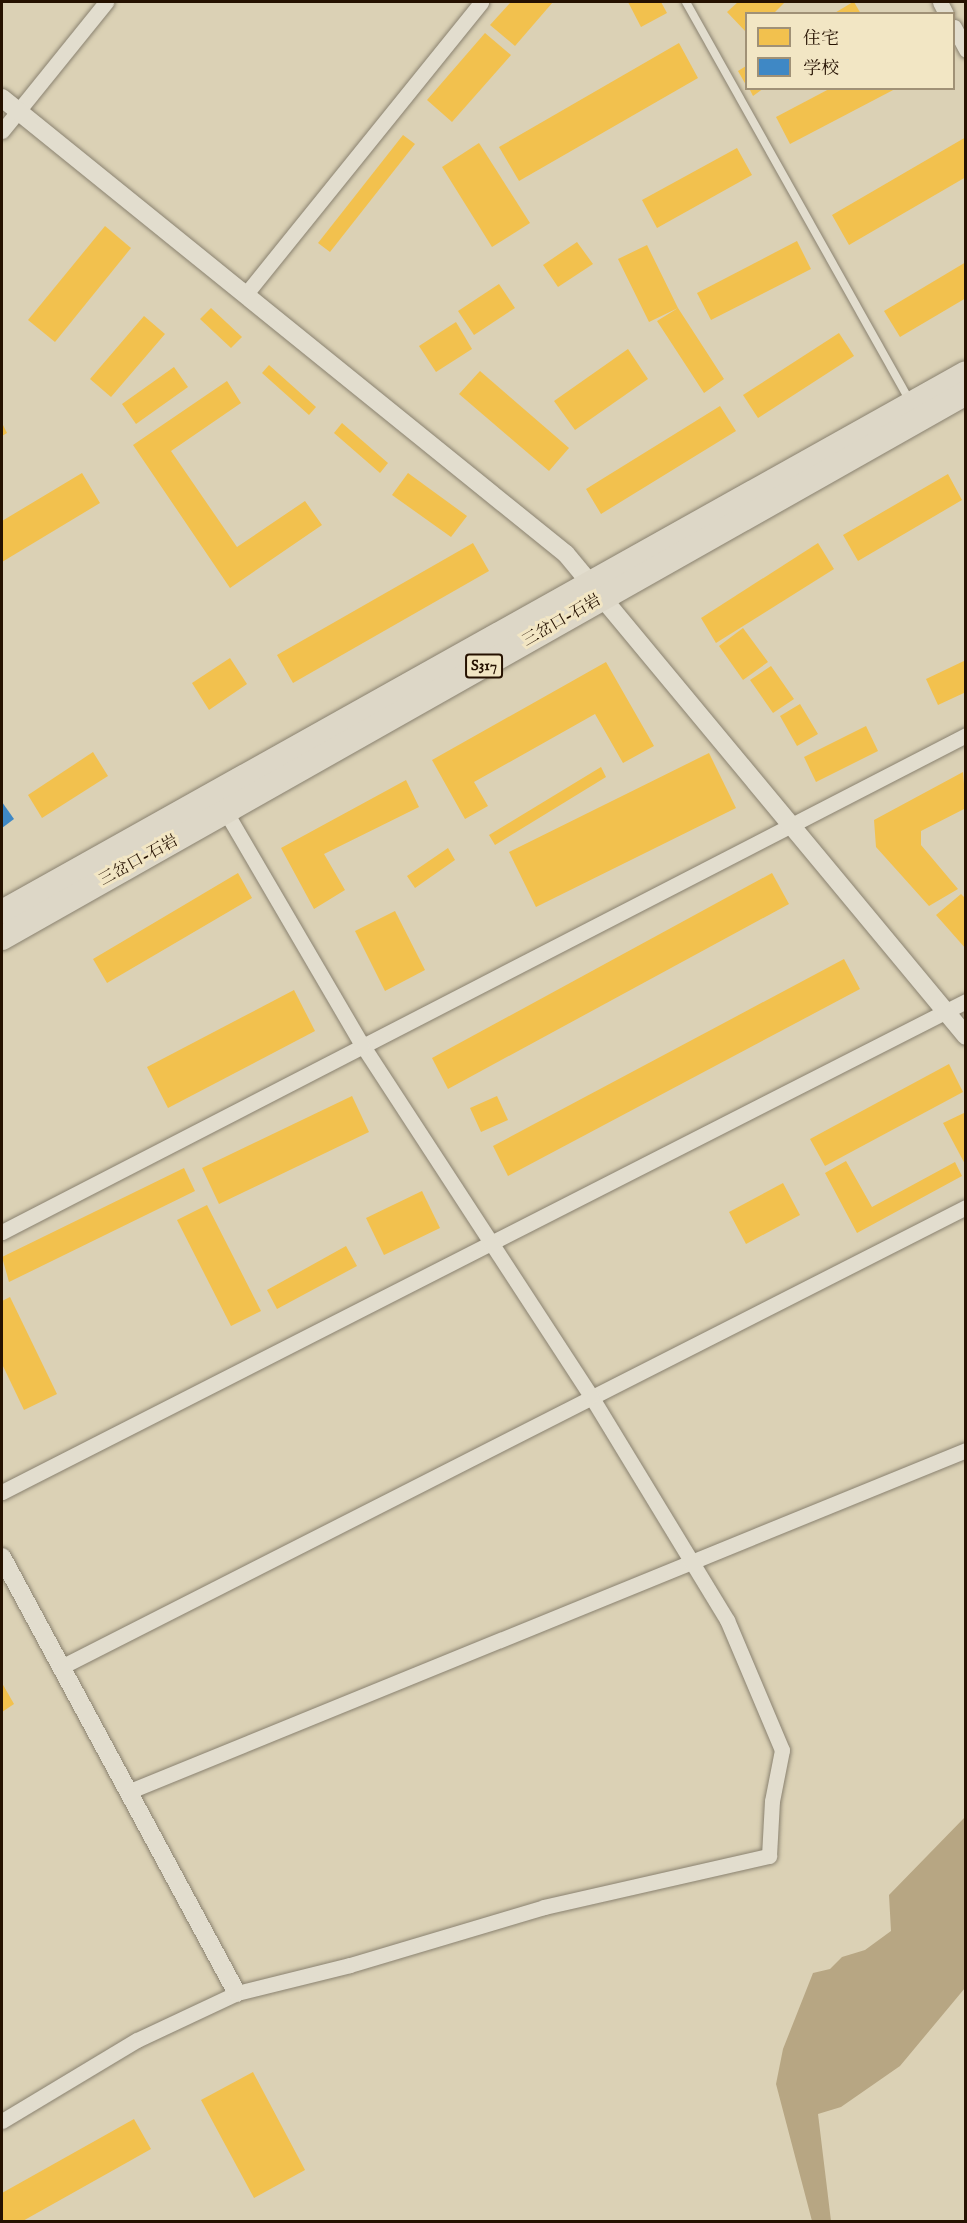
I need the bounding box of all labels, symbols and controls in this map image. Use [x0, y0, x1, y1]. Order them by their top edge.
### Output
legend [745, 12, 955, 90]
text: 住宅 [803, 28, 839, 51]
text: 学校 [803, 58, 839, 81]
street label: 三岔口-石岩 [519, 591, 605, 651]
road number: S317 [464, 654, 504, 678]
street label: 三岔口-石岩 [96, 831, 182, 891]

